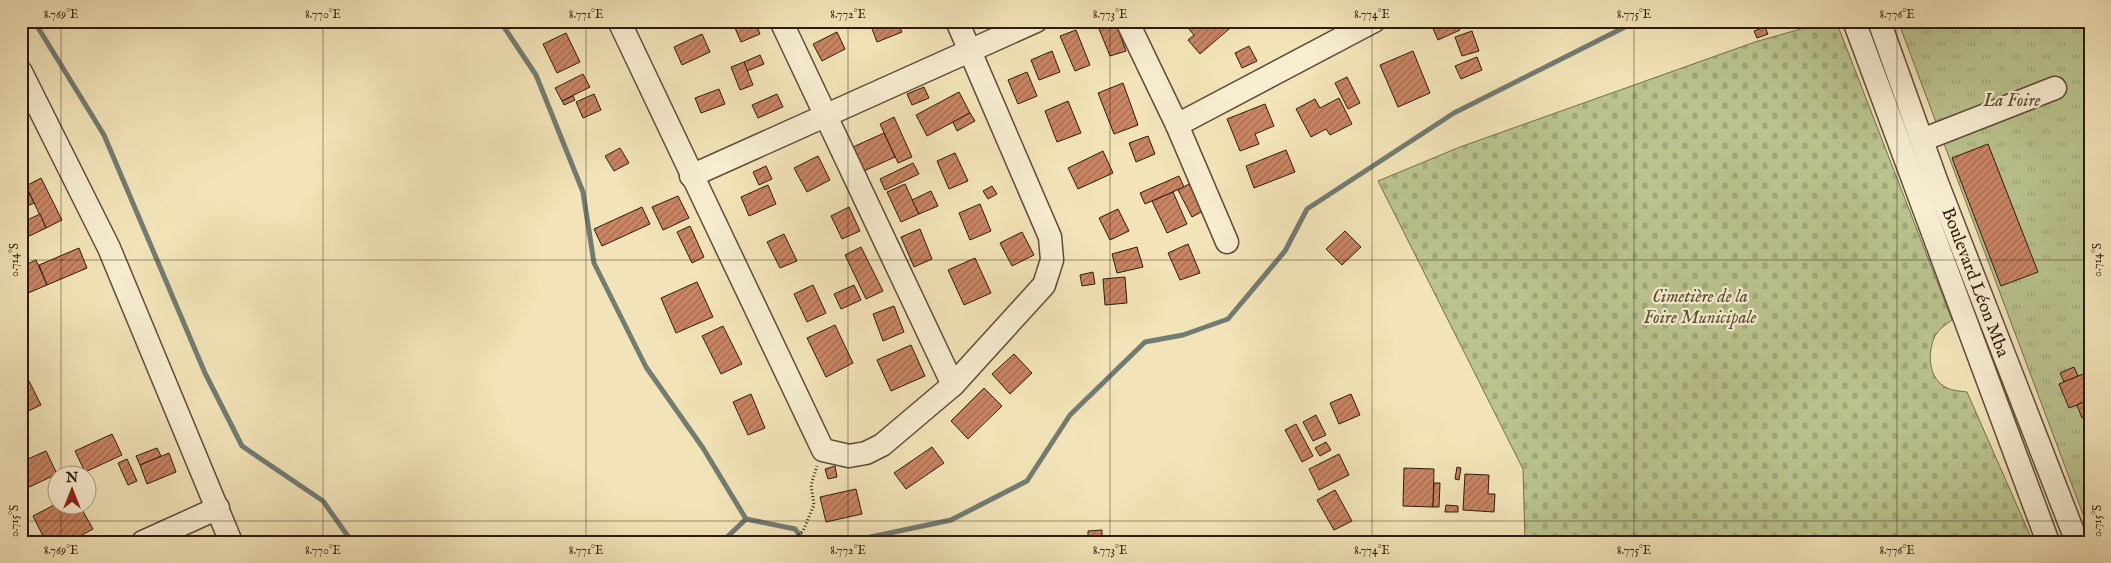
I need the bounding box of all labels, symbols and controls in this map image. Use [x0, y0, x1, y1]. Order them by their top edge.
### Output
text: 8.769°E [44, 7, 78, 22]
text: 8.770°E [305, 7, 341, 22]
text: 8.771°E [569, 7, 603, 22]
text: 8.772°E [830, 7, 866, 22]
text: 8.773°E [1093, 7, 1127, 22]
text: 8.774°E [1354, 7, 1390, 22]
text: 8.775°E [1617, 7, 1651, 22]
text: 8.776°E [1879, 7, 1915, 22]
park label: La Foire [1982, 90, 2041, 113]
street label: Boulevard Léon Mba [1935, 204, 2014, 361]
text: 0.714°S [7, 243, 22, 277]
text: 0.714°S [2090, 243, 2105, 277]
park label: Cimetière de la Foire Municipale [1643, 286, 1757, 330]
north arrow [48, 466, 98, 516]
text: N [65, 469, 78, 487]
text: 0.715°S [7, 505, 22, 537]
text: 0.715°S [2090, 505, 2105, 537]
text: 8.769°E [44, 543, 78, 558]
text: 8.770°E [305, 543, 341, 558]
text: 8.771°E [569, 543, 603, 558]
text: 8.772°E [830, 543, 866, 558]
text: 8.773°E [1093, 543, 1127, 558]
text: 8.774°E [1354, 543, 1390, 558]
text: 8.775°E [1617, 543, 1651, 558]
text: 8.776°E [1879, 543, 1915, 558]

